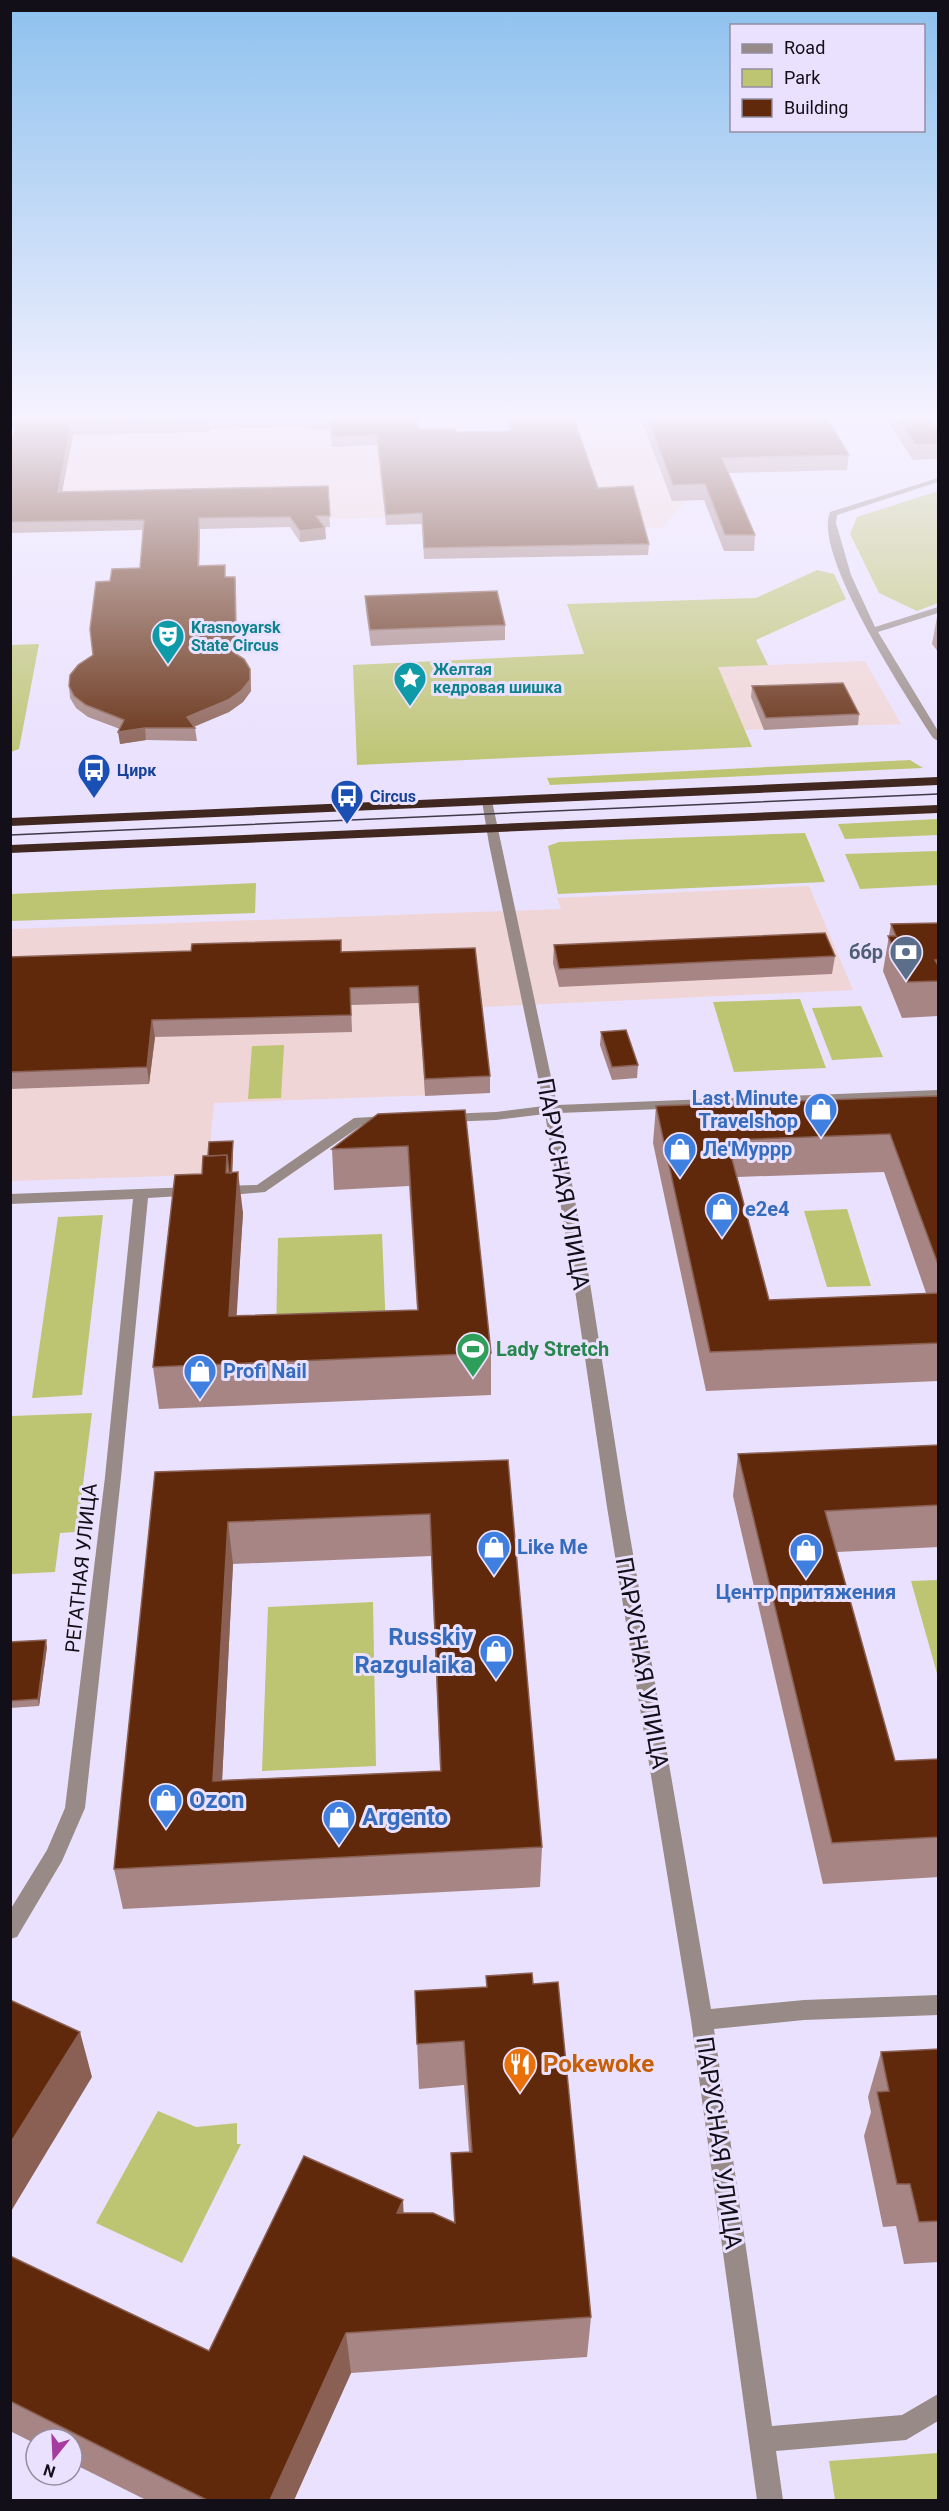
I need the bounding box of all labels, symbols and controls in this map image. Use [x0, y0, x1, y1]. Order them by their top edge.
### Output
legend [730, 24, 925, 132]
text: Road [784, 37, 825, 58]
text: Park [784, 67, 821, 88]
text: Building [784, 97, 848, 118]
theatre icon: Krasnoyarsk State Circus [150, 618, 186, 665]
place label: Krasnoyarsk State Circus [191, 618, 281, 655]
place icon: Желтая кедровая шишка [392, 660, 428, 707]
place label: Желтая кедровая шишка [433, 660, 563, 697]
bus stop icon: Цирк [76, 752, 112, 799]
place label: Цирк [117, 761, 157, 780]
bus stop icon: Circus [329, 778, 365, 825]
place label: Circus [370, 787, 416, 806]
bank icon: ббр [888, 934, 924, 981]
place label: ббр [849, 940, 883, 964]
street label: ПАРУСНАЯ УЛИЦА [531, 1076, 595, 1292]
place label: Last Minute Travelshop [692, 1086, 798, 1133]
shop icon: Last Minute Travelshop [803, 1091, 839, 1138]
shop icon: Ле'Муррр [662, 1131, 698, 1178]
place label: Ле'Муррр [703, 1137, 792, 1161]
shop icon: е2е4 [704, 1191, 740, 1238]
place label: е2е4 [745, 1197, 790, 1221]
sports icon: Lady Stretch [455, 1331, 491, 1378]
place label: Lady Stretch [496, 1337, 609, 1361]
shop icon: Profi Nail [182, 1353, 218, 1400]
place label: Profi Nail [223, 1359, 307, 1383]
street label: РЕГАТНАЯ УЛИЦА [60, 1482, 102, 1654]
shop icon: Like Me [476, 1529, 512, 1576]
shop icon: Центр притяжения [788, 1532, 824, 1579]
place label: Like Me [517, 1535, 588, 1559]
street label: ПАРУСНАЯ УЛИЦА [610, 1555, 674, 1771]
place label: Центр притяжения [716, 1580, 896, 1604]
place label: Russkiy Razgulaika [354, 1623, 474, 1679]
shop icon: Russkiy Razgulaika [478, 1633, 514, 1680]
shop icon: Ozon [148, 1782, 184, 1829]
place label: Ozon [189, 1786, 245, 1814]
shop icon: Argento [321, 1799, 357, 1846]
place label: Argento [362, 1803, 448, 1831]
street label: ПАРУСНАЯ УЛИЦА [690, 2035, 748, 2252]
restaurant icon: Pokewoke [502, 2046, 538, 2093]
place label: Pokewoke [543, 2050, 654, 2078]
north arrow [24, 2427, 84, 2487]
text: N [41, 2460, 58, 2482]

